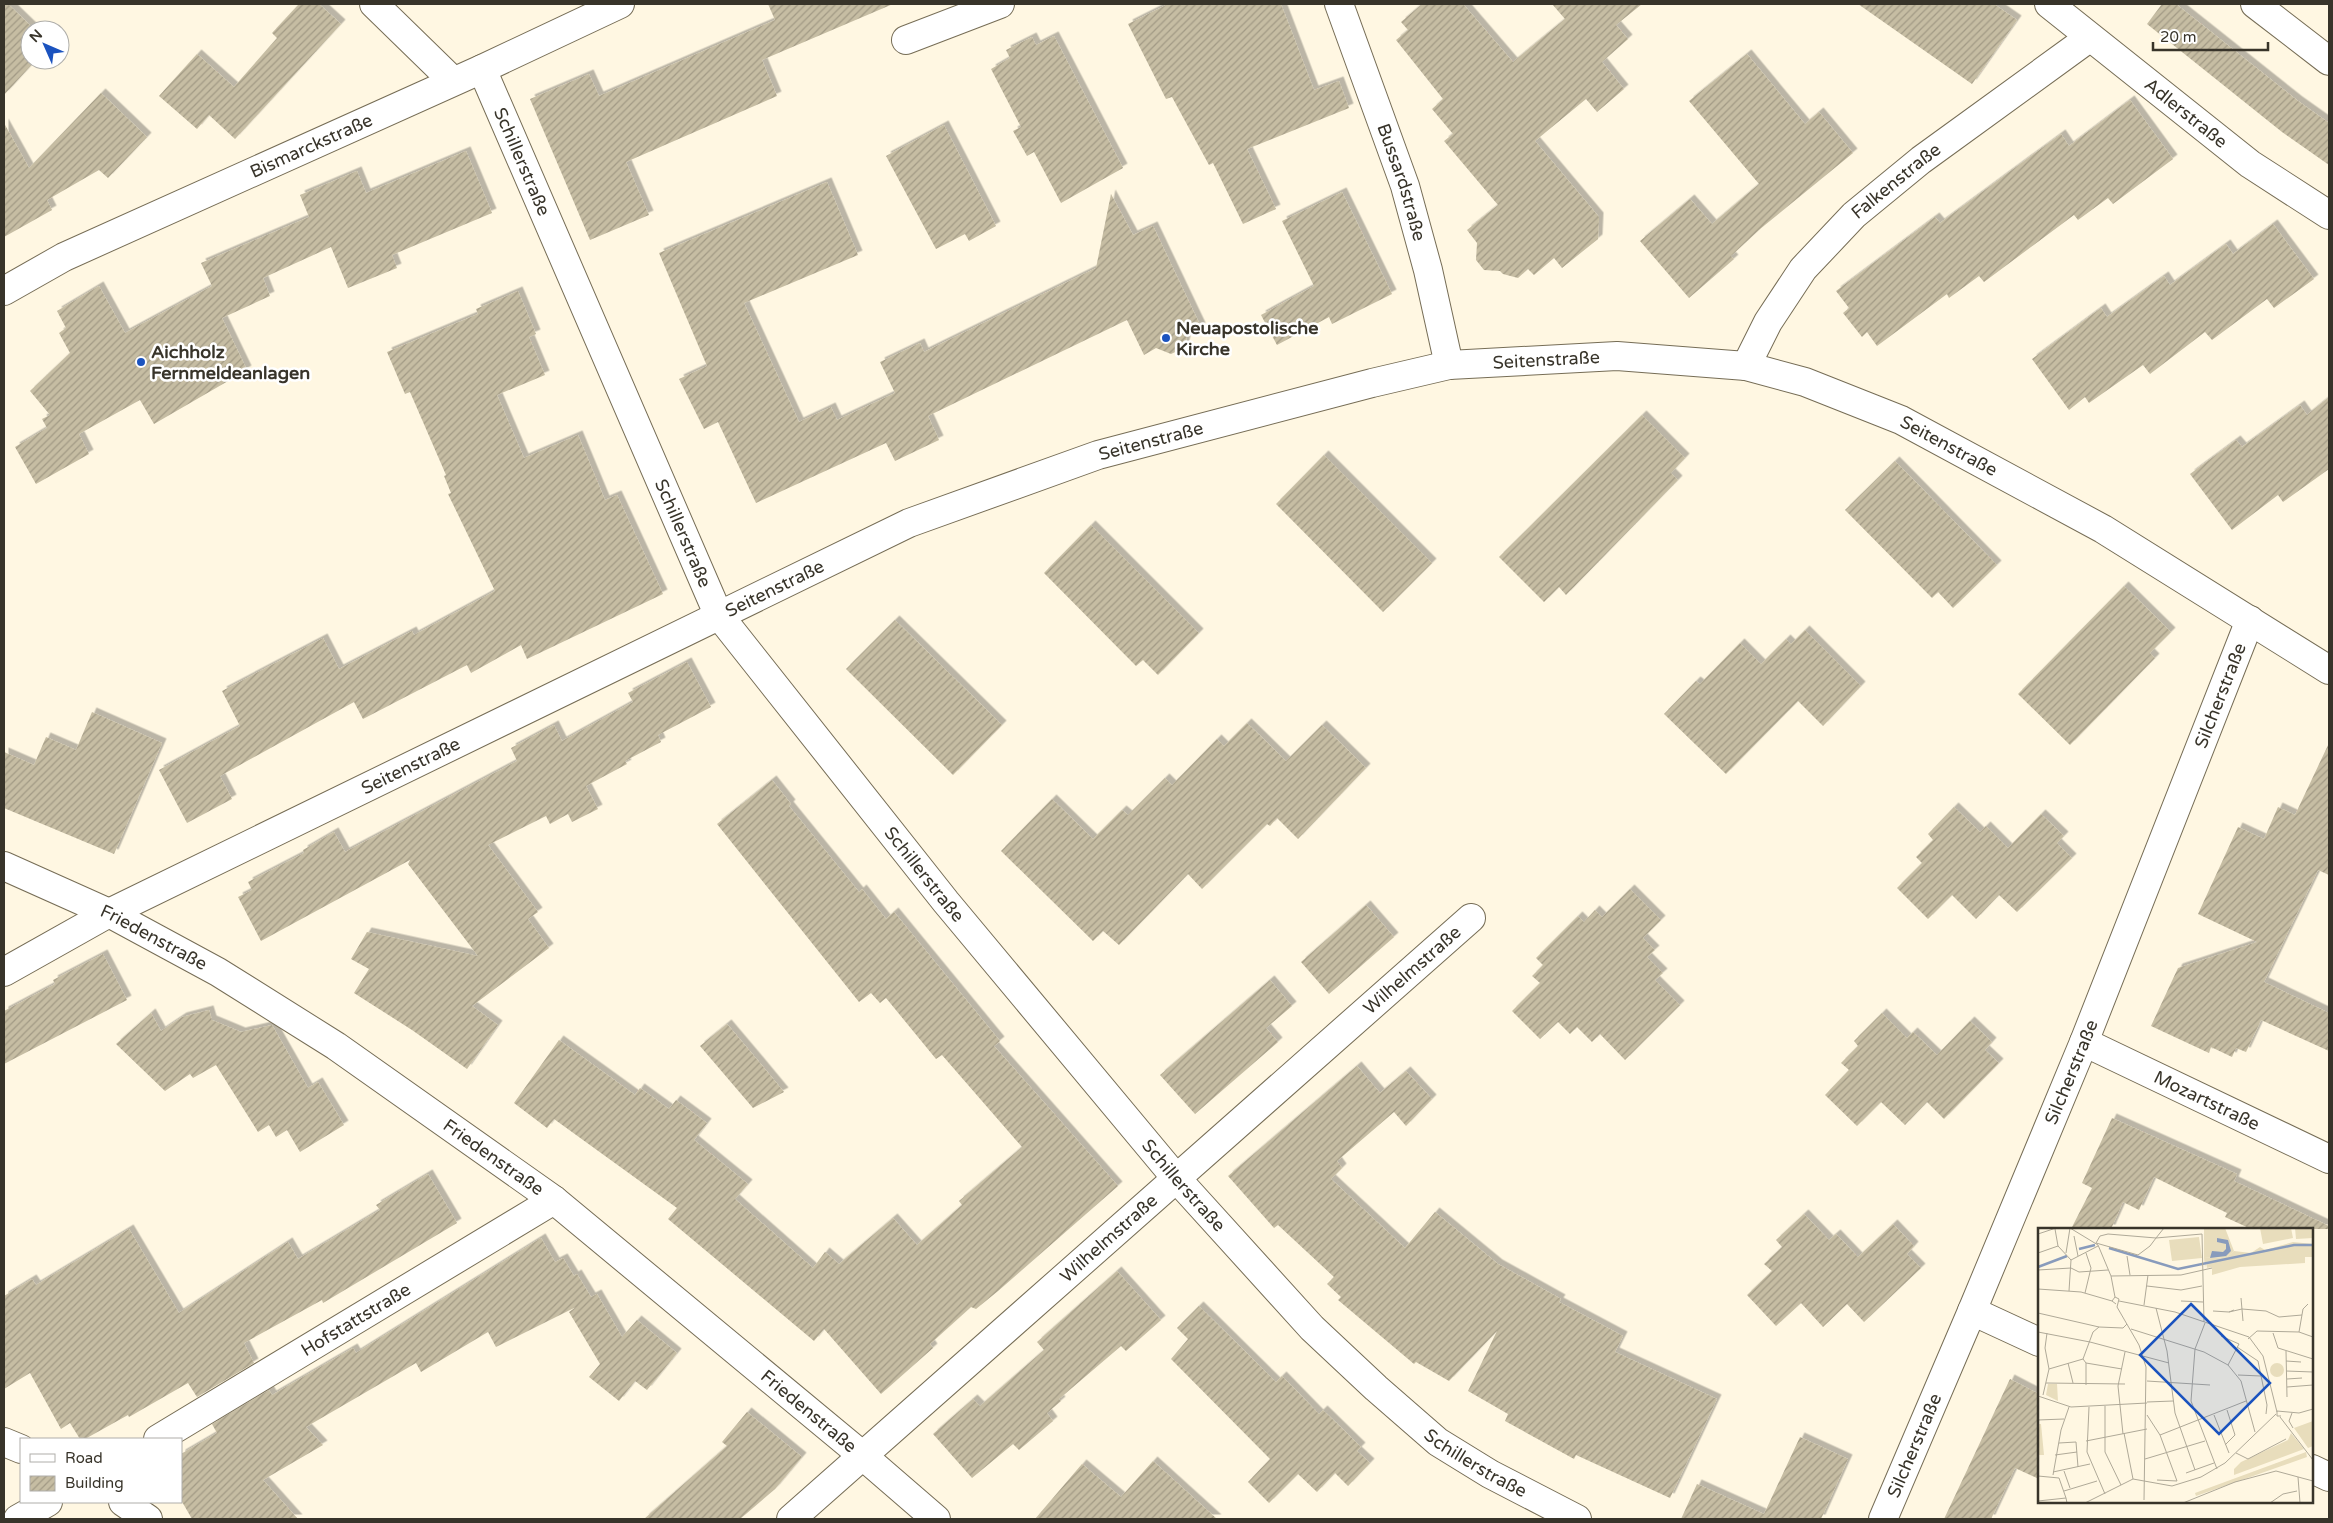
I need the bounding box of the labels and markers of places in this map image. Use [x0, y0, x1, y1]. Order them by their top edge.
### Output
place label: Neuapostolische Kirche [1176, 317, 1318, 360]
marker: Neuapostolische Kirche [1160, 332, 1172, 344]
place label: Aichholz Fernmeldeanlagen [151, 341, 310, 384]
marker: Aichholz Fernmeldeanlagen [135, 356, 147, 368]

